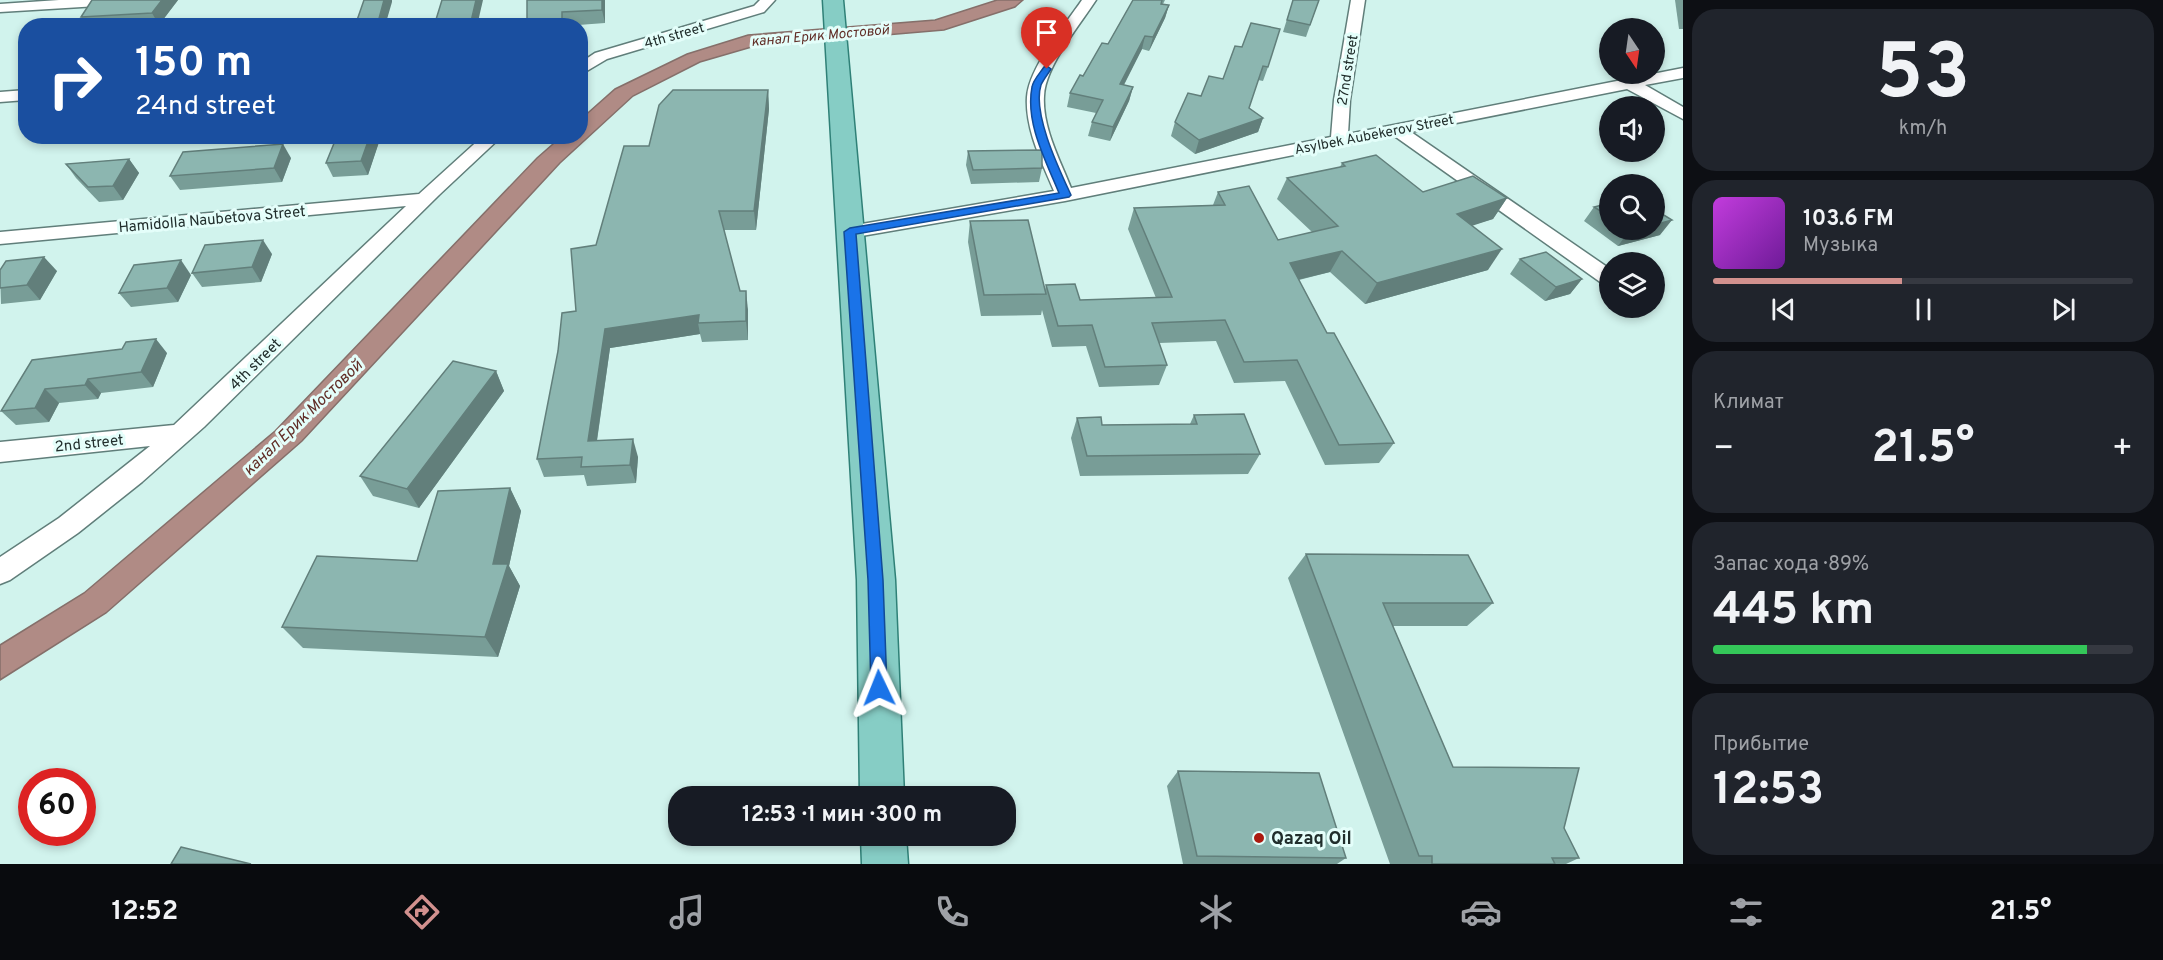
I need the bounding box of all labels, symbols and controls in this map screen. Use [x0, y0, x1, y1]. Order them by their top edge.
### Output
pin [1021, 7, 1072, 69]
icon: arrive [1030, 16, 1063, 49]
north arrow [1599, 18, 1665, 84]
map controls [1599, 18, 1665, 318]
street label: 4th street [642, 20, 706, 53]
water label: канал Ерик Мостовой [750, 22, 891, 51]
text: 53 [1876, 27, 1970, 126]
street label: 27nd street [1334, 34, 1362, 107]
text: 150 m [135, 38, 252, 91]
icon: right [36, 42, 114, 120]
text: 24nd street [135, 90, 276, 124]
button: sound [1599, 96, 1665, 162]
street label: Asylbek Aubekerov Street [1293, 112, 1455, 159]
text: km/h [1899, 116, 1947, 142]
button: search [1599, 174, 1665, 240]
street label: Hamidolla Naubetova Street [118, 203, 306, 238]
text: 103.6 FM [1803, 206, 1894, 233]
text: Музыка [1803, 233, 1878, 259]
button: layers [1599, 252, 1665, 318]
icon: previous [1767, 293, 1800, 326]
icon: pause [1907, 293, 1940, 326]
icon: next [2047, 293, 2080, 326]
street label: 4th street [226, 335, 286, 395]
water label: канал Ерик Мостовой [240, 356, 368, 481]
text: Климат [1713, 390, 1784, 416]
text: 21.5° [1872, 421, 1974, 478]
text: − [1713, 429, 1734, 471]
text: + [2112, 429, 2133, 471]
street label: 2nd street [54, 431, 125, 458]
text: Запас хода · 89% [1713, 552, 1869, 578]
text: 445 km [1713, 583, 1874, 640]
position arrow [847, 656, 911, 720]
text: Прибытие [1713, 732, 1809, 758]
text: 12:53 [1713, 763, 1824, 820]
speed limit sign: 60 [18, 768, 96, 846]
text: 12:53 · 1 мин · 300 m [742, 802, 942, 829]
place label: Qazaq Oil [1271, 828, 1352, 851]
marker: Qazaq Oil [1252, 831, 1266, 845]
icon: directions [401, 891, 443, 933]
icon: music [666, 891, 708, 933]
icon: phone [931, 891, 973, 933]
icon: climate [1195, 891, 1237, 933]
icon: car [1460, 891, 1502, 933]
icon: filters [1725, 891, 1767, 933]
text: 12:52 [111, 895, 178, 929]
text: 21.5° [1990, 895, 2052, 929]

